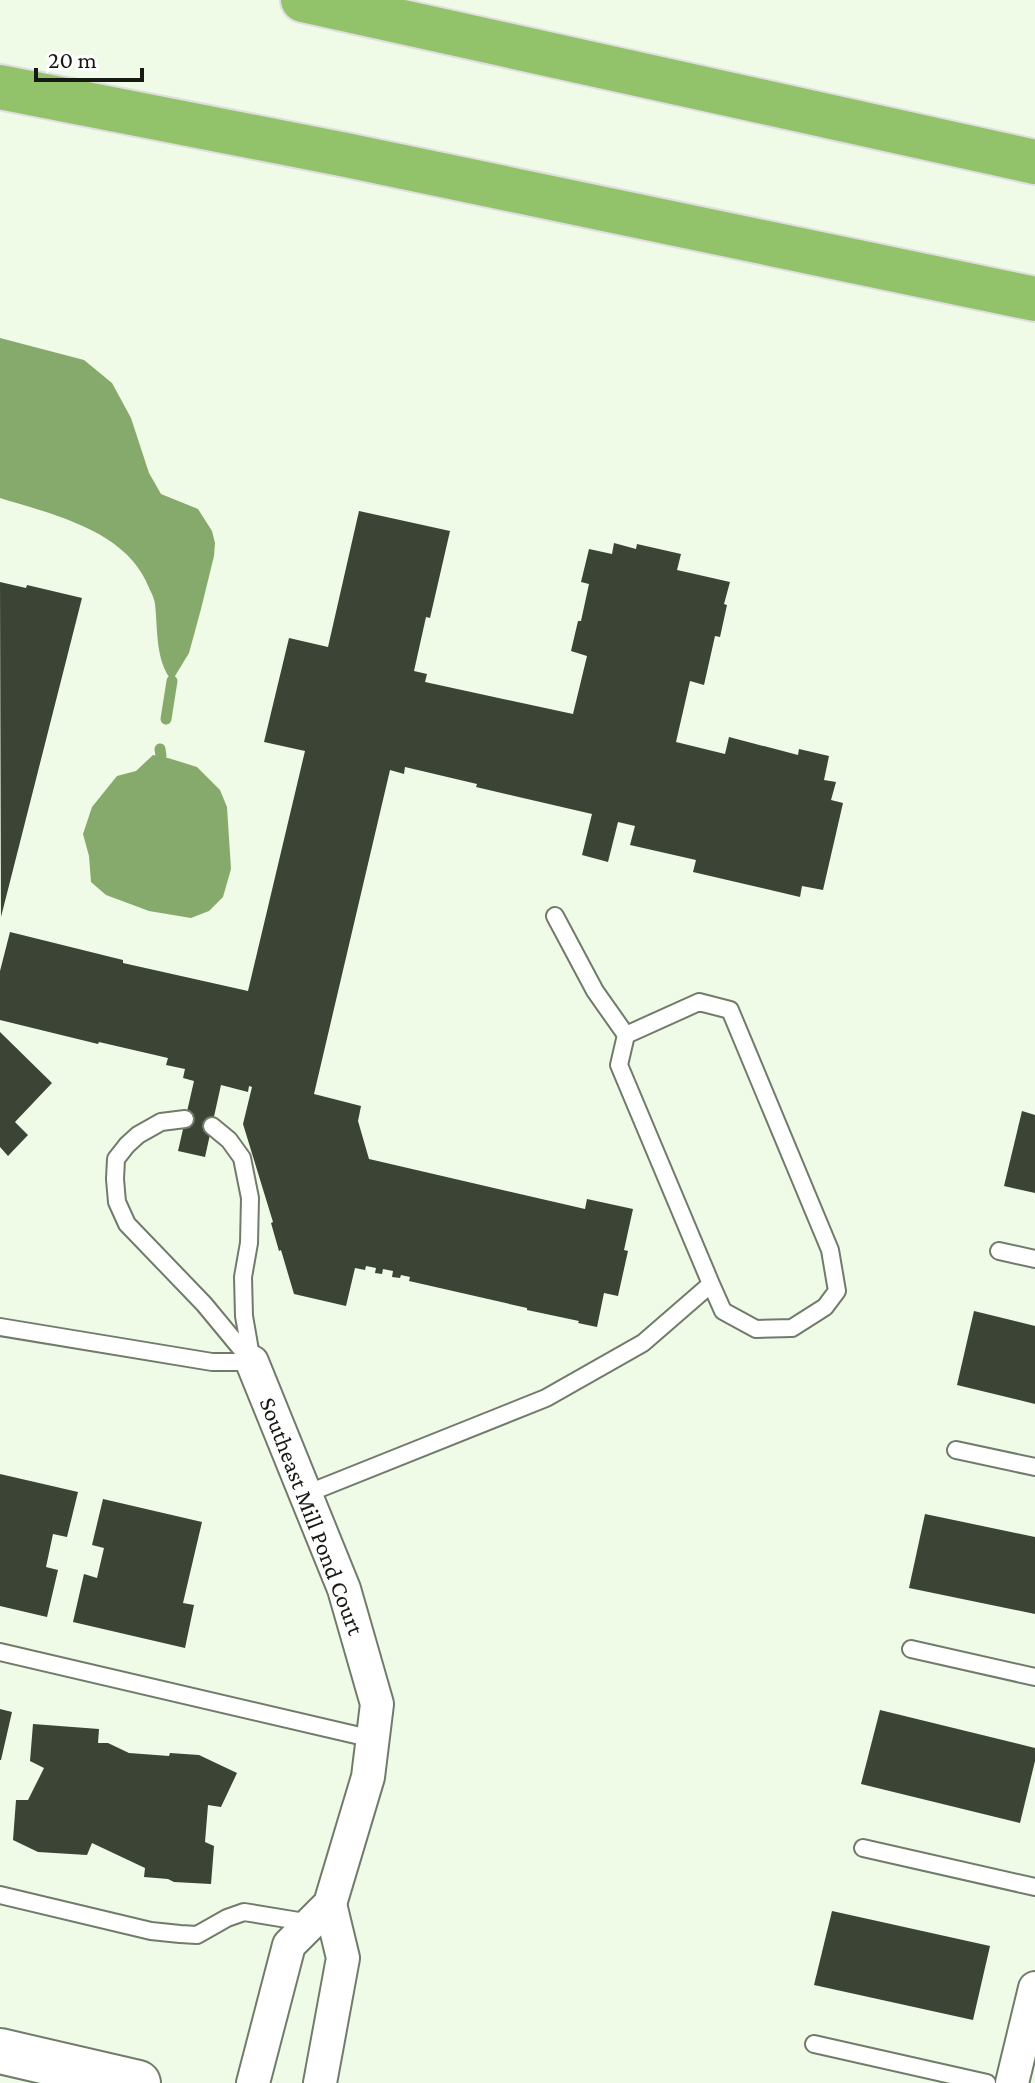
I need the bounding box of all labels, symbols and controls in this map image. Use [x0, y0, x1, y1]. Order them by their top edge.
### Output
scale bar [36, 32, 142, 82]
text: 20 m [48, 46, 97, 73]
street label: Southeast Mill Pond Court [255, 1393, 371, 1639]

